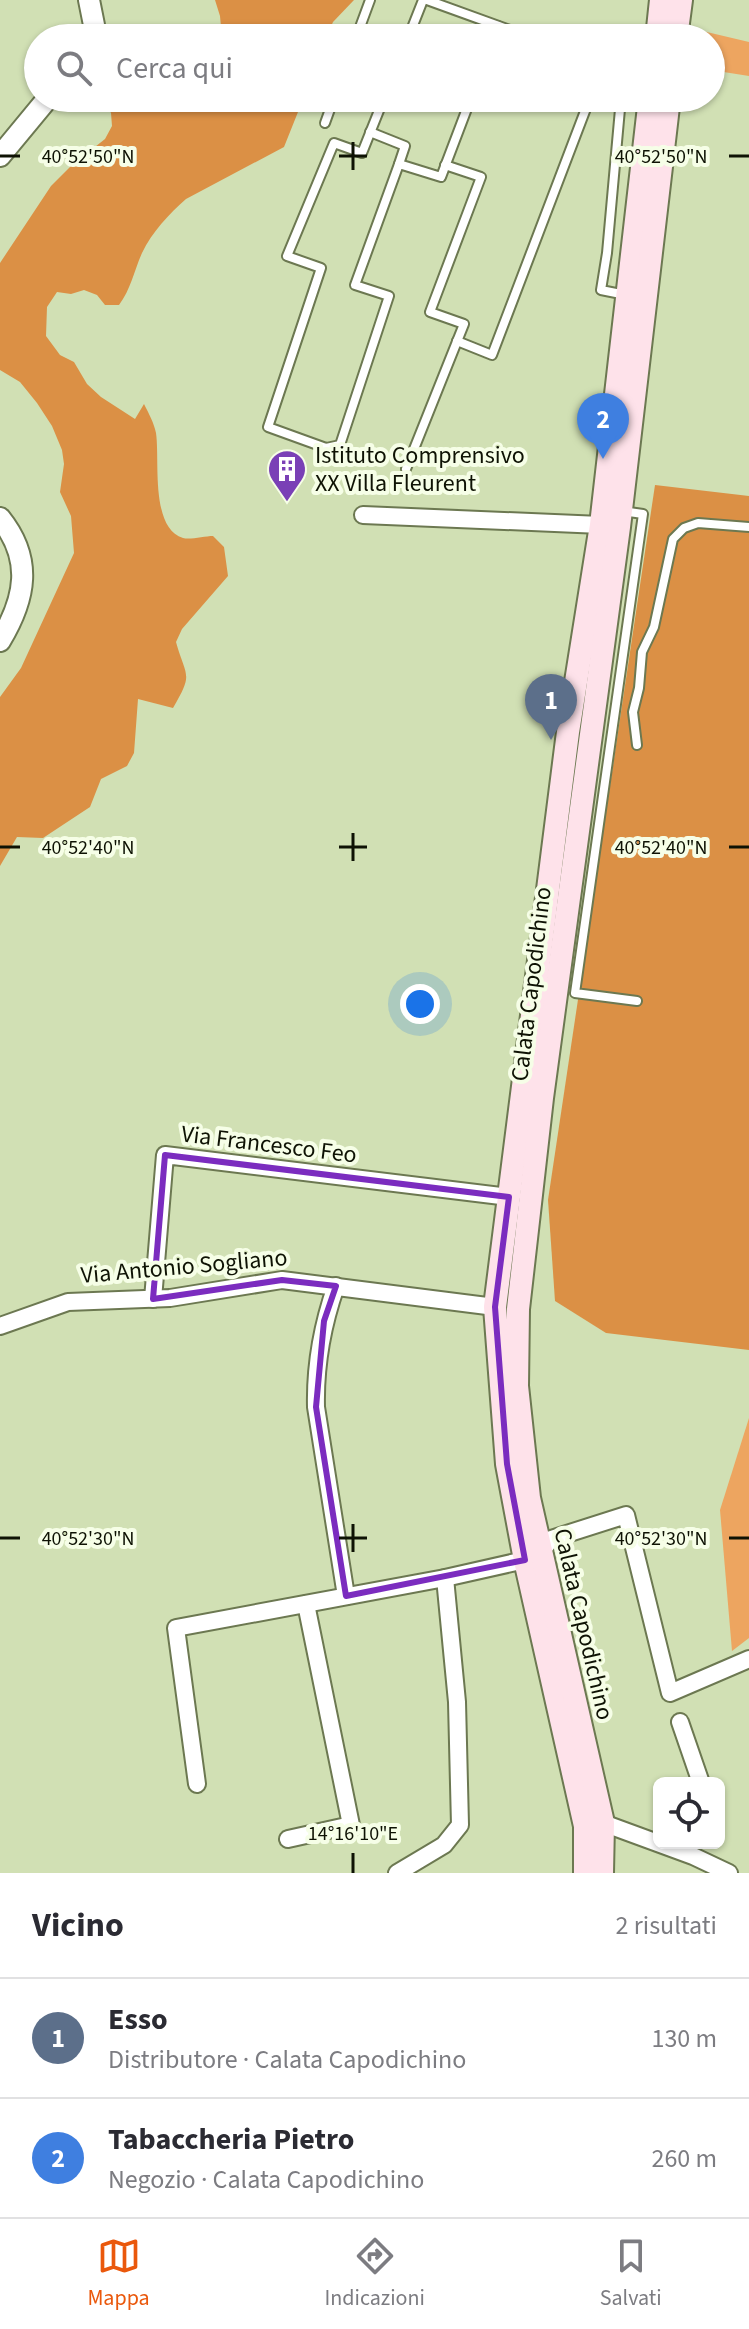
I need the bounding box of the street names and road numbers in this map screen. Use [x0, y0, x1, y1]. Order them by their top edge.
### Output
street label: Calata Capodichino [502, 885, 561, 1083]
street label: Via Francesco Feo [179, 1116, 359, 1173]
street label: Via Antonio Sogliano [79, 1240, 289, 1293]
street label: Calata Capodichino [544, 1525, 623, 1723]

